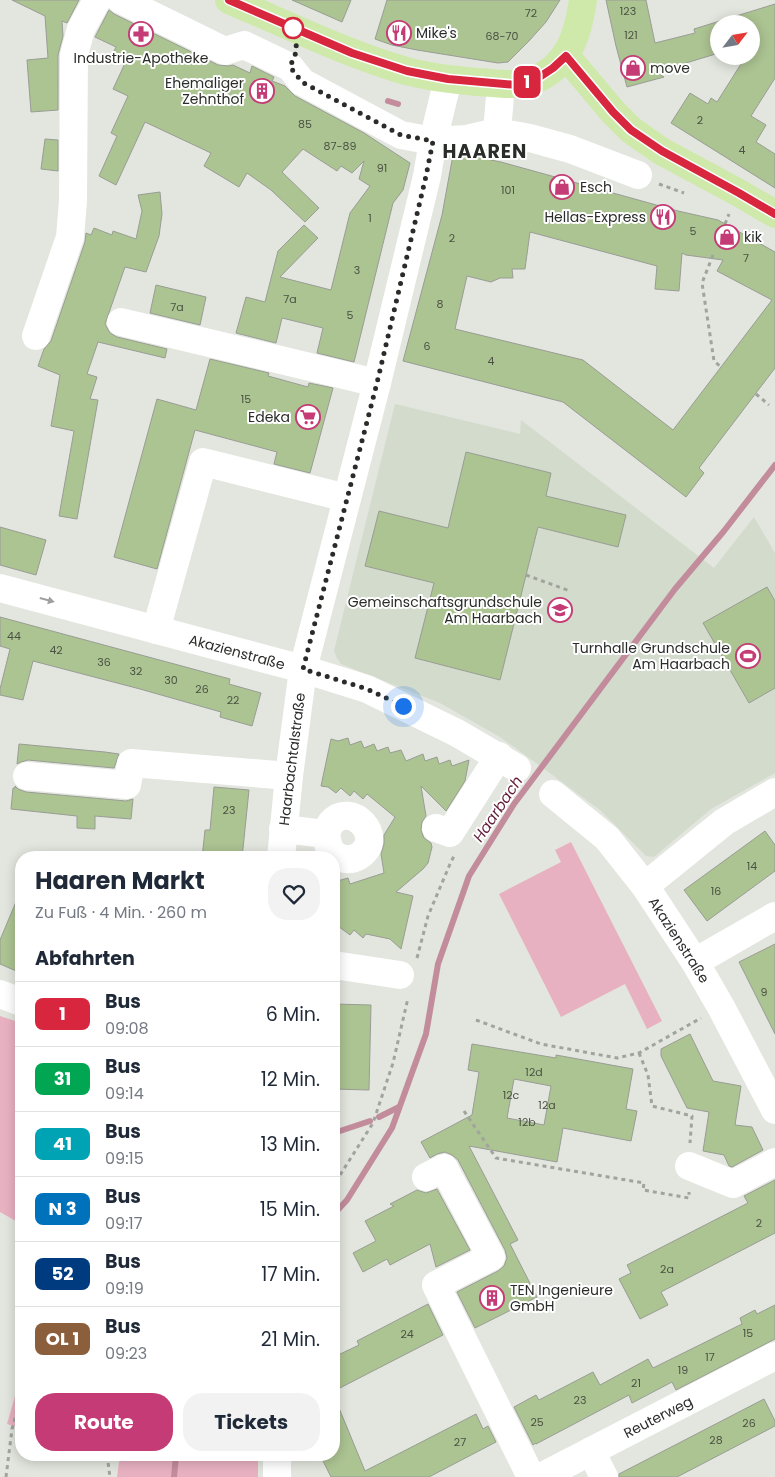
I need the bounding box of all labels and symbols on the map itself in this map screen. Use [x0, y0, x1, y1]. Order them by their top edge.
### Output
house number: 123 [620, 3, 636, 19]
house number: 72 [525, 5, 537, 21]
north arrow [710, 15, 760, 65]
unlabelled marker [282, 17, 304, 39]
restaurant icon: Mike's [386, 20, 412, 46]
pharmacy icon: Industrie-Apotheke [128, 21, 154, 47]
place label: Mike's [416, 23, 457, 43]
house number: 121 [624, 27, 638, 43]
house number: 68-70 [486, 28, 519, 44]
place label: Industrie-Apotheke [74, 48, 209, 68]
shop icon: move [620, 55, 646, 81]
place label: move [650, 58, 690, 78]
line badge: 1 [511, 66, 543, 98]
place label: Ehemaliger Zehnthof [165, 73, 244, 109]
building icon: Ehemaliger Zehnthof [249, 78, 275, 104]
house number: 2 [697, 112, 703, 128]
house number: 85 [298, 116, 312, 132]
house number: 87-89 [324, 138, 357, 154]
district label: HAAREN [443, 138, 527, 165]
house number: 4 [739, 142, 746, 158]
house number: 91 [377, 160, 387, 176]
shop icon: Esch [549, 174, 575, 200]
place label: Esch [580, 177, 612, 197]
house number: 101 [501, 182, 515, 198]
restaurant icon: Hellas-Express [650, 204, 676, 230]
place label: Hellas-Express [544, 207, 646, 227]
house number: 1 [368, 210, 372, 226]
house number: 5 [690, 223, 697, 239]
shop icon: kik [714, 224, 740, 250]
place label: kik [744, 227, 763, 247]
house number: 2 [449, 230, 455, 246]
house number: 7 [743, 250, 749, 266]
house number: 3 [354, 262, 360, 278]
house number: 7a [283, 291, 297, 307]
house number: 8 [437, 296, 444, 312]
house number: 7a [170, 299, 184, 315]
house number: 5 [347, 307, 354, 323]
house number: 6 [424, 338, 431, 354]
house number: 4 [488, 353, 495, 369]
house number: 15 [241, 391, 251, 407]
supermarket icon: Edeka [295, 404, 321, 430]
place label: Edeka [248, 407, 290, 427]
place label: Gemeinschaftsgrundschule Am Haarbach [348, 592, 542, 628]
one-way arrow [40, 597, 55, 605]
school or university icon: Gemeinschaftsgrundschule Am Haarbach [547, 597, 573, 623]
house number: 44 [7, 628, 21, 644]
street label: Akazienstraße [187, 630, 288, 675]
place label: Turnhalle Grundschule Am Haarbach [572, 638, 730, 674]
house number: 42 [49, 642, 63, 658]
sports icon: Turnhalle Grundschule Am Haarbach [735, 643, 761, 669]
house number: 36 [97, 654, 111, 670]
house number: 32 [130, 663, 142, 679]
house number: 30 [164, 672, 178, 688]
house number: 26 [195, 681, 209, 697]
street label: Haarbachtalstraße [274, 691, 310, 826]
house number: 22 [227, 692, 239, 708]
your location [391, 694, 416, 719]
water label: Haarbach [468, 772, 527, 846]
house number: 23 [223, 802, 235, 818]
house number: 14 [747, 858, 757, 874]
house number: 16 [711, 883, 721, 899]
street label: Akazienstraße [644, 893, 714, 987]
house number: 9 [761, 984, 768, 1000]
house number: 12d [525, 1064, 543, 1080]
house number: 12c [503, 1087, 520, 1103]
house number: 12a [538, 1097, 556, 1113]
house number: 12b [518, 1114, 536, 1130]
house number: 2 [756, 1215, 762, 1231]
house number: 2a [660, 1261, 674, 1277]
place label: TEN Ingenieure GmbH [510, 1280, 613, 1316]
building icon: TEN Ingenieure GmbH [479, 1285, 505, 1311]
house number: 15 [743, 1325, 753, 1341]
house number: 24 [400, 1326, 414, 1342]
house number: 17 [705, 1349, 715, 1365]
house number: 19 [678, 1362, 688, 1378]
house number: 21 [631, 1375, 641, 1391]
street label: Reuterweg [620, 1391, 696, 1443]
house number: 23 [574, 1392, 586, 1408]
house number: 25 [530, 1414, 544, 1430]
house number: 26 [742, 1415, 756, 1431]
house number: 28 [709, 1432, 723, 1448]
house number: 27 [454, 1434, 466, 1450]

